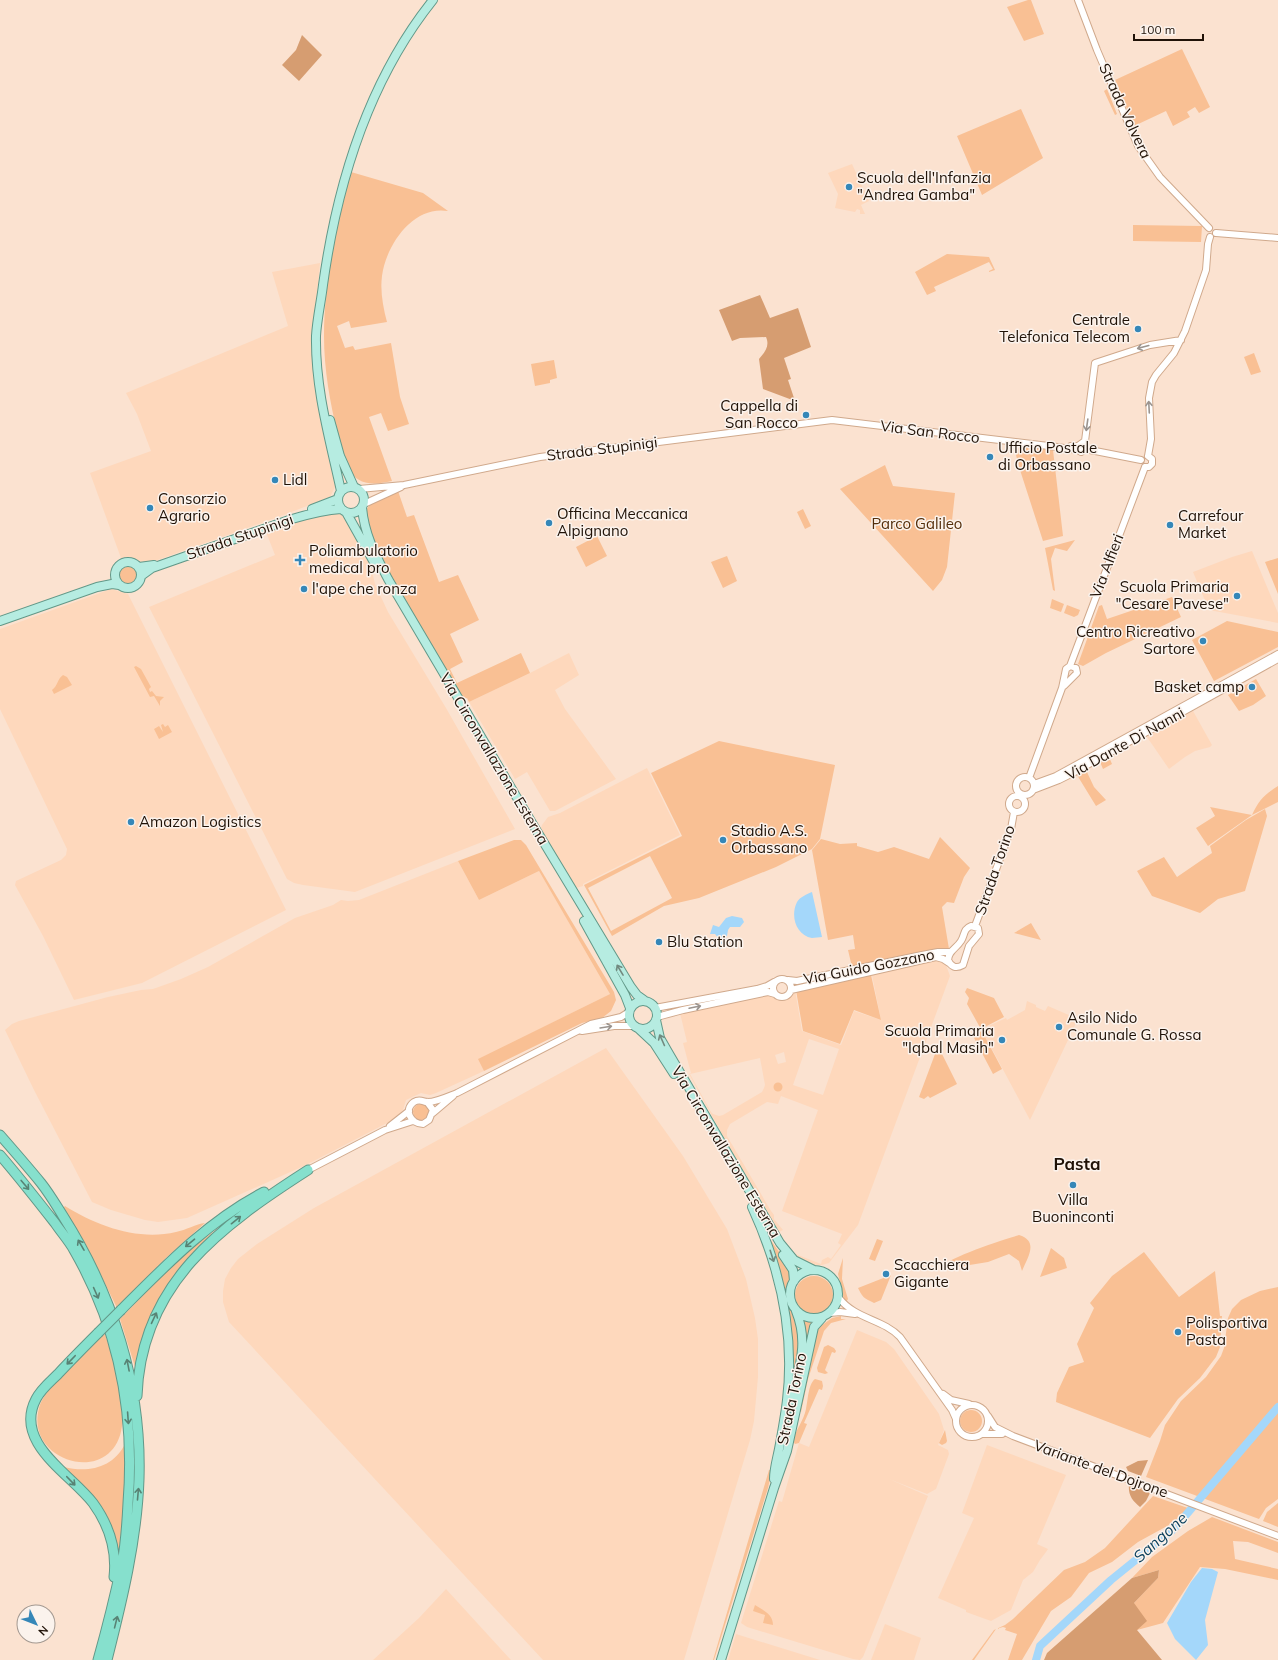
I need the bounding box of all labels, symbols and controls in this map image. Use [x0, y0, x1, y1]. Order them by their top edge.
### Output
scale bar [1134, 16, 1203, 42]
text: 100 m [1140, 22, 1175, 37]
street label: Strada Volvera [1095, 60, 1156, 161]
place label: Scuola dell'Infanzia "Andrea Gamba" [857, 168, 991, 204]
marker: Scuola dell'Infanzia "Andrea Gamba" [844, 182, 854, 192]
place label: Centrale Telefonica Telecom [999, 310, 1130, 346]
marker: Centrale Telefonica Telecom [1133, 324, 1143, 334]
one-way arrow [1137, 344, 1150, 351]
place label: Cappella di San Rocco [720, 396, 798, 432]
one-way arrow [1146, 401, 1153, 414]
marker: Cappella di San Rocco [801, 410, 811, 420]
street label: Via San Rocco [879, 416, 981, 447]
one-way arrow [1083, 418, 1091, 431]
street label: Strada Stupinigi [545, 432, 658, 465]
place label: Ufficio Postale di Orbassano [998, 438, 1097, 474]
marker: Ufficio Postale di Orbassano [985, 452, 995, 462]
place label: Lidl [283, 470, 307, 489]
marker: Lidl [270, 475, 280, 485]
place label: Consorzio Agrario [158, 489, 227, 525]
marker: Consorzio Agrario [145, 503, 155, 513]
place label: Officina Meccanica Alpignano [557, 504, 688, 540]
place label: Carrefour Market [1178, 506, 1244, 542]
street label: Strada Stupinigi [184, 509, 296, 564]
park label: Parco Galileo [872, 514, 962, 533]
marker: Officina Meccanica Alpignano [544, 518, 554, 528]
marker: Carrefour Market [1165, 520, 1175, 530]
street label: Via Alfieri [1086, 531, 1127, 601]
place label: Poliambulatorio medical pro [309, 541, 418, 577]
marker: Poliambulatorio medical pro [294, 554, 306, 566]
place label: Scuola Primaria "Cesare Pavese" [1116, 577, 1229, 613]
place label: l'ape che ronza [312, 579, 417, 598]
marker: l'ape che ronza [299, 584, 309, 594]
marker: Scuola Primaria "Cesare Pavese" [1232, 591, 1242, 601]
place label: Centro Ricreativo Sartore [1076, 622, 1195, 658]
marker: Centro Ricreativo Sartore [1198, 636, 1208, 646]
street label: Via Circonvallazione Esterna [436, 669, 553, 848]
place label: Basket camp [1154, 677, 1244, 696]
marker: Basket camp [1247, 682, 1257, 692]
street label: Via Dante Di Nanni [1062, 703, 1188, 784]
place label: Amazon Logistics [139, 812, 261, 831]
marker: Amazon Logistics [126, 817, 136, 827]
place label: Stadio A.S. Orbassano [731, 821, 807, 857]
street label: Strada Torino [970, 822, 1019, 917]
marker: Stadio A.S. Orbassano [718, 835, 728, 845]
place label: Blu Station [667, 932, 743, 951]
marker: Blu Station [654, 937, 664, 947]
street label: Via Guido Gozzano [802, 945, 936, 989]
one-way arrow [616, 964, 624, 976]
one-way arrow [688, 1003, 701, 1011]
place label: Asilo Nido Comunale G. Rossa [1067, 1008, 1202, 1044]
place label: Scuola Primaria "Iqbal Masih" [885, 1021, 994, 1057]
marker: Asilo Nido Comunale G. Rossa [1054, 1022, 1064, 1032]
one-way arrow [599, 1023, 612, 1031]
one-way arrow [658, 1034, 665, 1046]
marker: Scuola Primaria "Iqbal Masih" [997, 1035, 1007, 1045]
street label: Via Circonvallazione Esterna [668, 1062, 785, 1241]
district label: Pasta [1054, 1153, 1100, 1174]
one-way arrow [21, 1179, 30, 1190]
marker: Villa Buoninconti [1068, 1180, 1078, 1190]
place label: Villa Buoninconti [1032, 1190, 1114, 1226]
one-way arrow [231, 1215, 242, 1224]
one-way arrow [76, 1239, 84, 1251]
one-way arrow [185, 1239, 195, 1248]
one-way arrow [769, 1249, 776, 1262]
place label: Scacchiera Gigante [894, 1255, 969, 1291]
marker: Scacchiera Gigante [881, 1269, 891, 1279]
one-way arrow [93, 1287, 100, 1299]
one-way arrow [151, 1313, 158, 1325]
place label: Polisportiva Pasta [1186, 1313, 1268, 1349]
marker: Polisportiva Pasta [1173, 1327, 1183, 1337]
street label: Strada Torino [772, 1351, 811, 1447]
one-way arrow [66, 1355, 76, 1365]
one-way arrow [123, 1359, 131, 1372]
one-way arrow [124, 1411, 132, 1424]
street label: Variante del Dojrone [1031, 1435, 1171, 1502]
one-way arrow [67, 1476, 76, 1486]
one-way arrow [134, 1488, 141, 1501]
water label: Sangone [1129, 1507, 1191, 1566]
north arrow [16, 1604, 56, 1644]
one-way arrow [113, 1616, 121, 1629]
text: N [35, 1623, 51, 1639]

